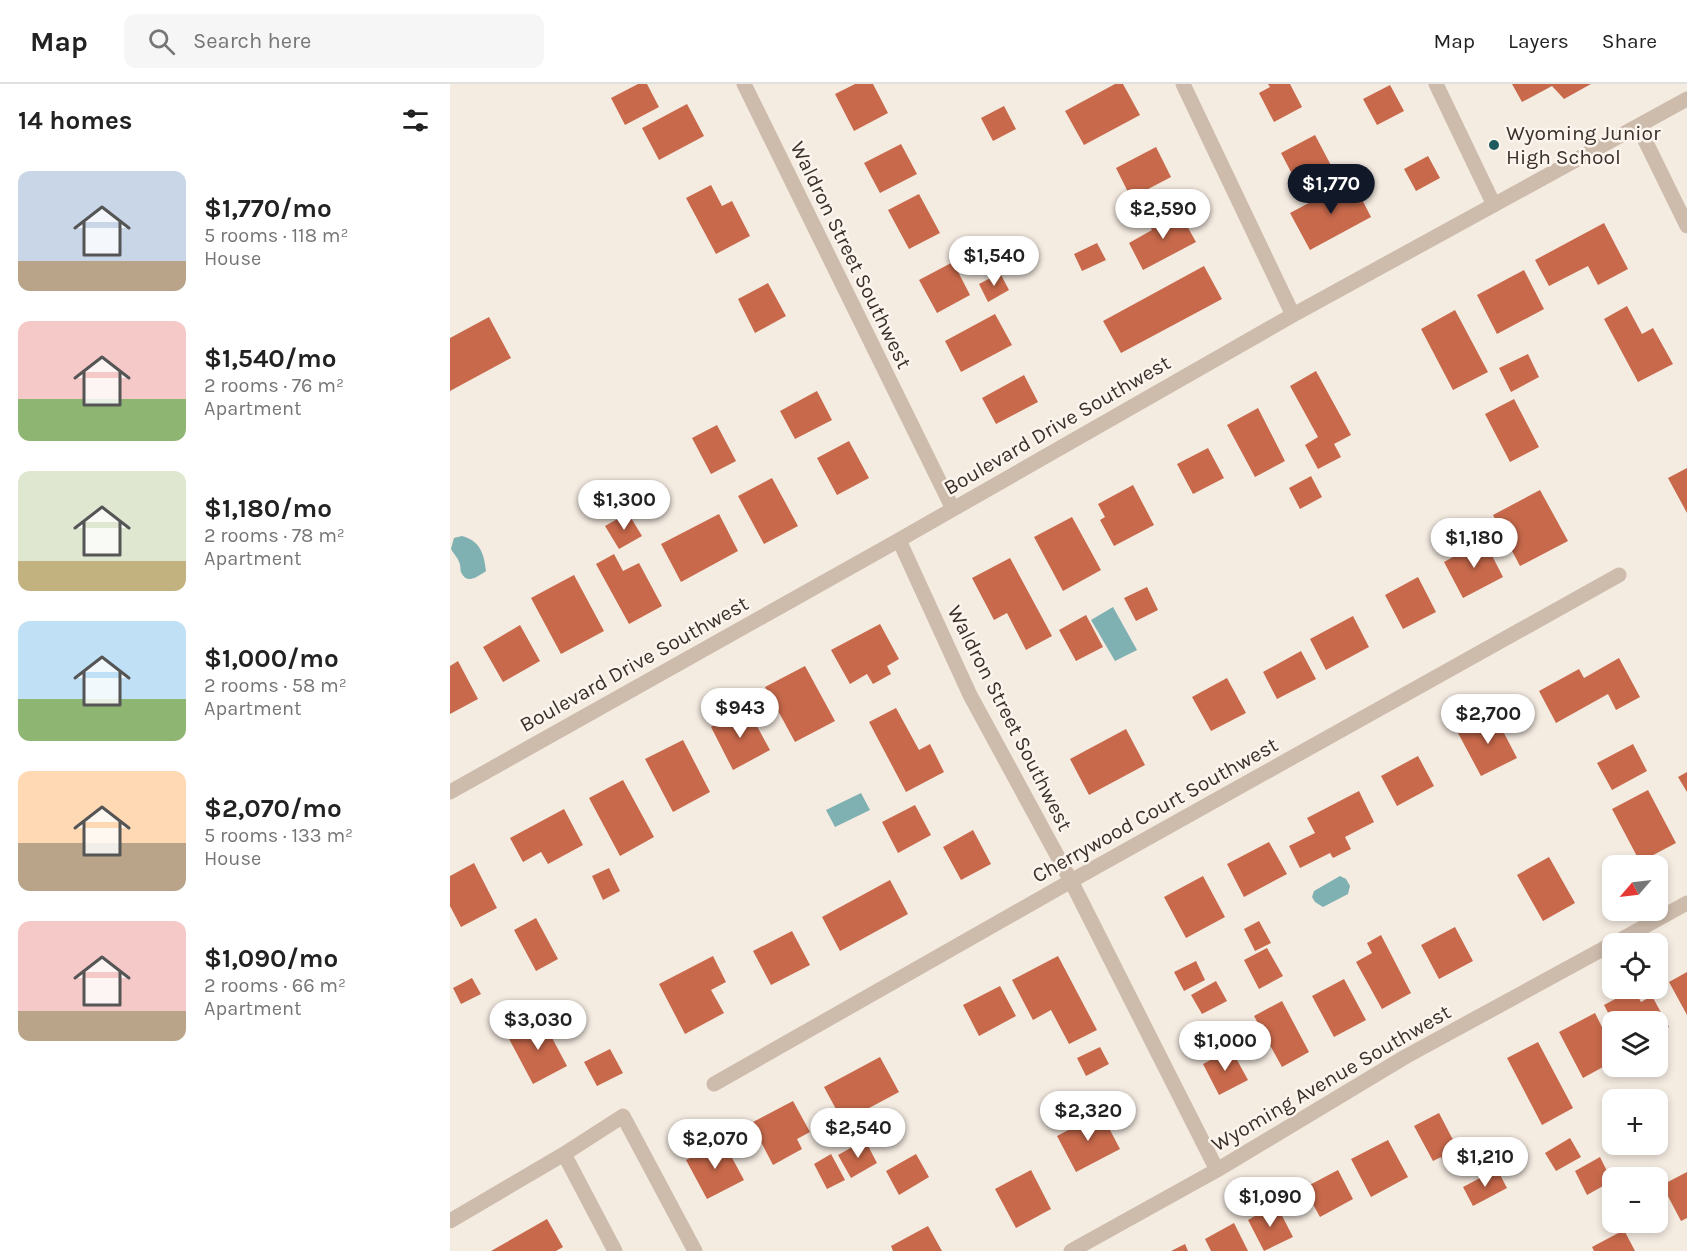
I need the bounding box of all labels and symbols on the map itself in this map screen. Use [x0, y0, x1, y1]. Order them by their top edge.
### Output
place label: Wyoming Junior High School [1506, 121, 1661, 169]
street label: Waldron Street Southwest [785, 138, 917, 373]
marker: Wyoming Junior High School [1487, 138, 1501, 152]
pin: $1,770 [1282, 164, 1380, 215]
pin: $2,590 [1114, 189, 1212, 240]
pin: $1,540 [945, 236, 1043, 287]
street label: Boulevard Drive Southwest [940, 350, 1175, 500]
pin: $1,300 [575, 480, 673, 531]
pin: $1,180 [1425, 518, 1523, 569]
street label: Boulevard Drive Southwest [516, 591, 752, 737]
street label: Waldron Street Southwest [943, 601, 1077, 835]
pin: $943 [704, 688, 776, 739]
pin: $2,700 [1439, 694, 1537, 745]
street label: Cherrywood Court Southwest [1028, 732, 1282, 888]
north arrow [1602, 855, 1668, 921]
pin: $3,030 [489, 1000, 587, 1051]
street label: Wyoming Avenue Southwest [1207, 1000, 1455, 1156]
pin: $1,000 [1176, 1021, 1274, 1072]
pin: $2,320 [1039, 1091, 1137, 1142]
pin: $2,540 [809, 1108, 907, 1159]
pin: $2,070 [666, 1119, 764, 1170]
pin: $1,210 [1436, 1137, 1534, 1188]
pin: $1,090 [1221, 1177, 1319, 1228]

